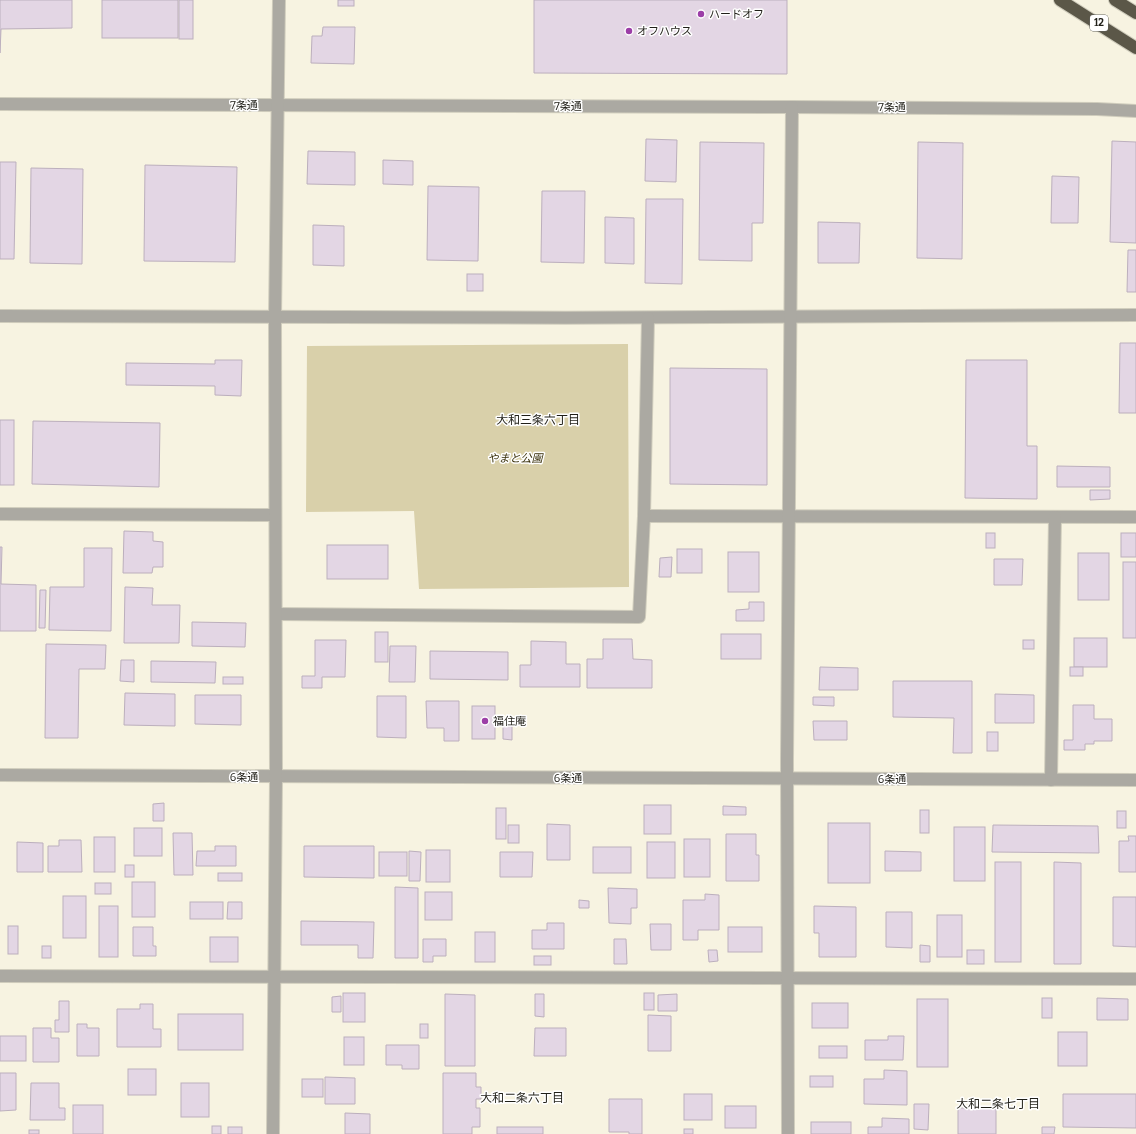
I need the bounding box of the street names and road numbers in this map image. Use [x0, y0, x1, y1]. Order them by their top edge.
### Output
road number: 12 [1090, 15, 1108, 31]
street label: 7条通 [230, 99, 258, 112]
street label: 7条通 [554, 100, 582, 113]
street label: 7条通 [878, 101, 906, 114]
street label: 6条通 [230, 771, 258, 784]
street label: 6条通 [554, 772, 582, 785]
street label: 6条通 [878, 773, 906, 786]

